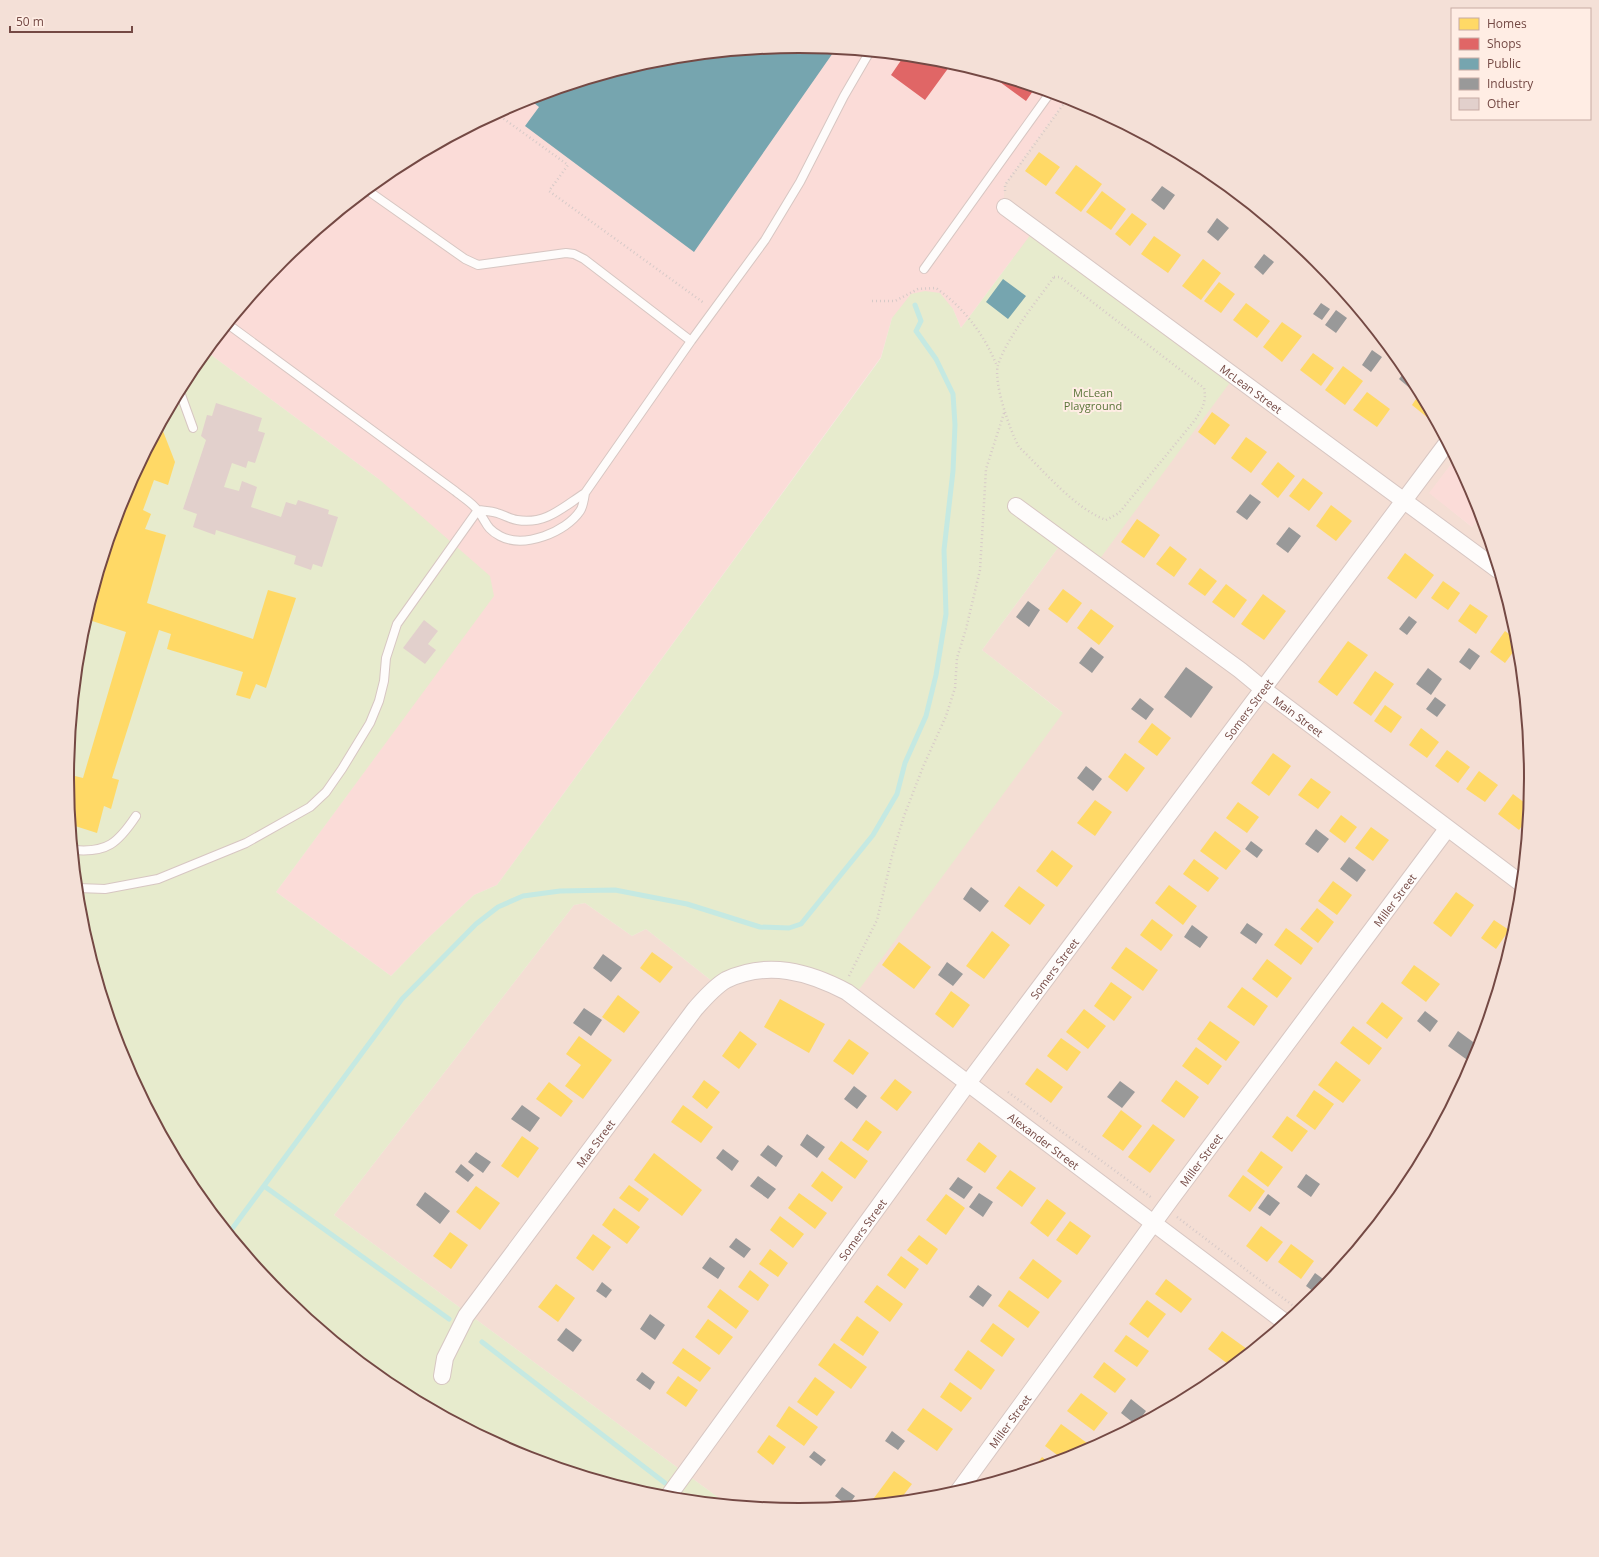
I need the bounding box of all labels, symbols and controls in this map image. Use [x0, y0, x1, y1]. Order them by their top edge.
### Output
scale bar [10, 8, 132, 34]
legend [1451, 8, 1591, 120]
text: 50 m [16, 13, 44, 30]
text: Homes [1487, 15, 1527, 32]
text: Shops [1487, 35, 1522, 52]
text: Public [1487, 55, 1521, 72]
text: Industry [1487, 75, 1534, 92]
text: Other [1487, 95, 1520, 112]
street label: McLean Street [1217, 361, 1286, 416]
park label: McLean Playground [1064, 385, 1122, 413]
street label: Somers Street [1220, 675, 1276, 742]
street label: Main Street [1270, 692, 1327, 740]
street label: Miller Street [1370, 870, 1419, 929]
street label: Somers Street [1026, 935, 1082, 1002]
street label: Alexander Street [1005, 1109, 1083, 1172]
street label: Mae Street [572, 1116, 618, 1170]
street label: Miller Street [1176, 1130, 1225, 1189]
street label: Somers Street [835, 1195, 889, 1263]
street label: Miller Street [985, 1391, 1034, 1451]

